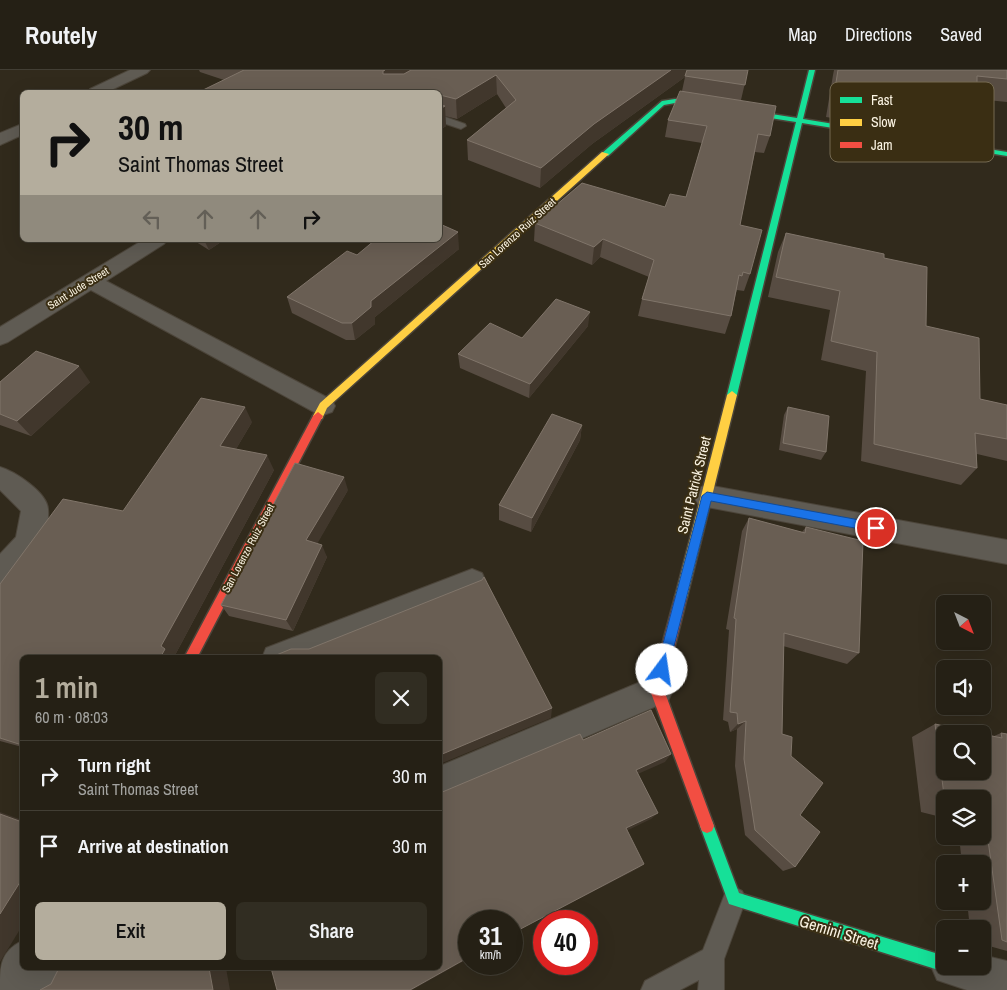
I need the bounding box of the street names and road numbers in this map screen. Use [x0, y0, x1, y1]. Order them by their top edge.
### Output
street label: San Lorenzo Ruiz Street [476, 194, 559, 271]
street label: Saint Jude Street [45, 263, 112, 312]
street label: Saint Patrick Street [673, 435, 715, 535]
street label: San Lorenzo Ruiz Street [219, 501, 278, 595]
street label: Gemini Street [797, 910, 882, 955]

